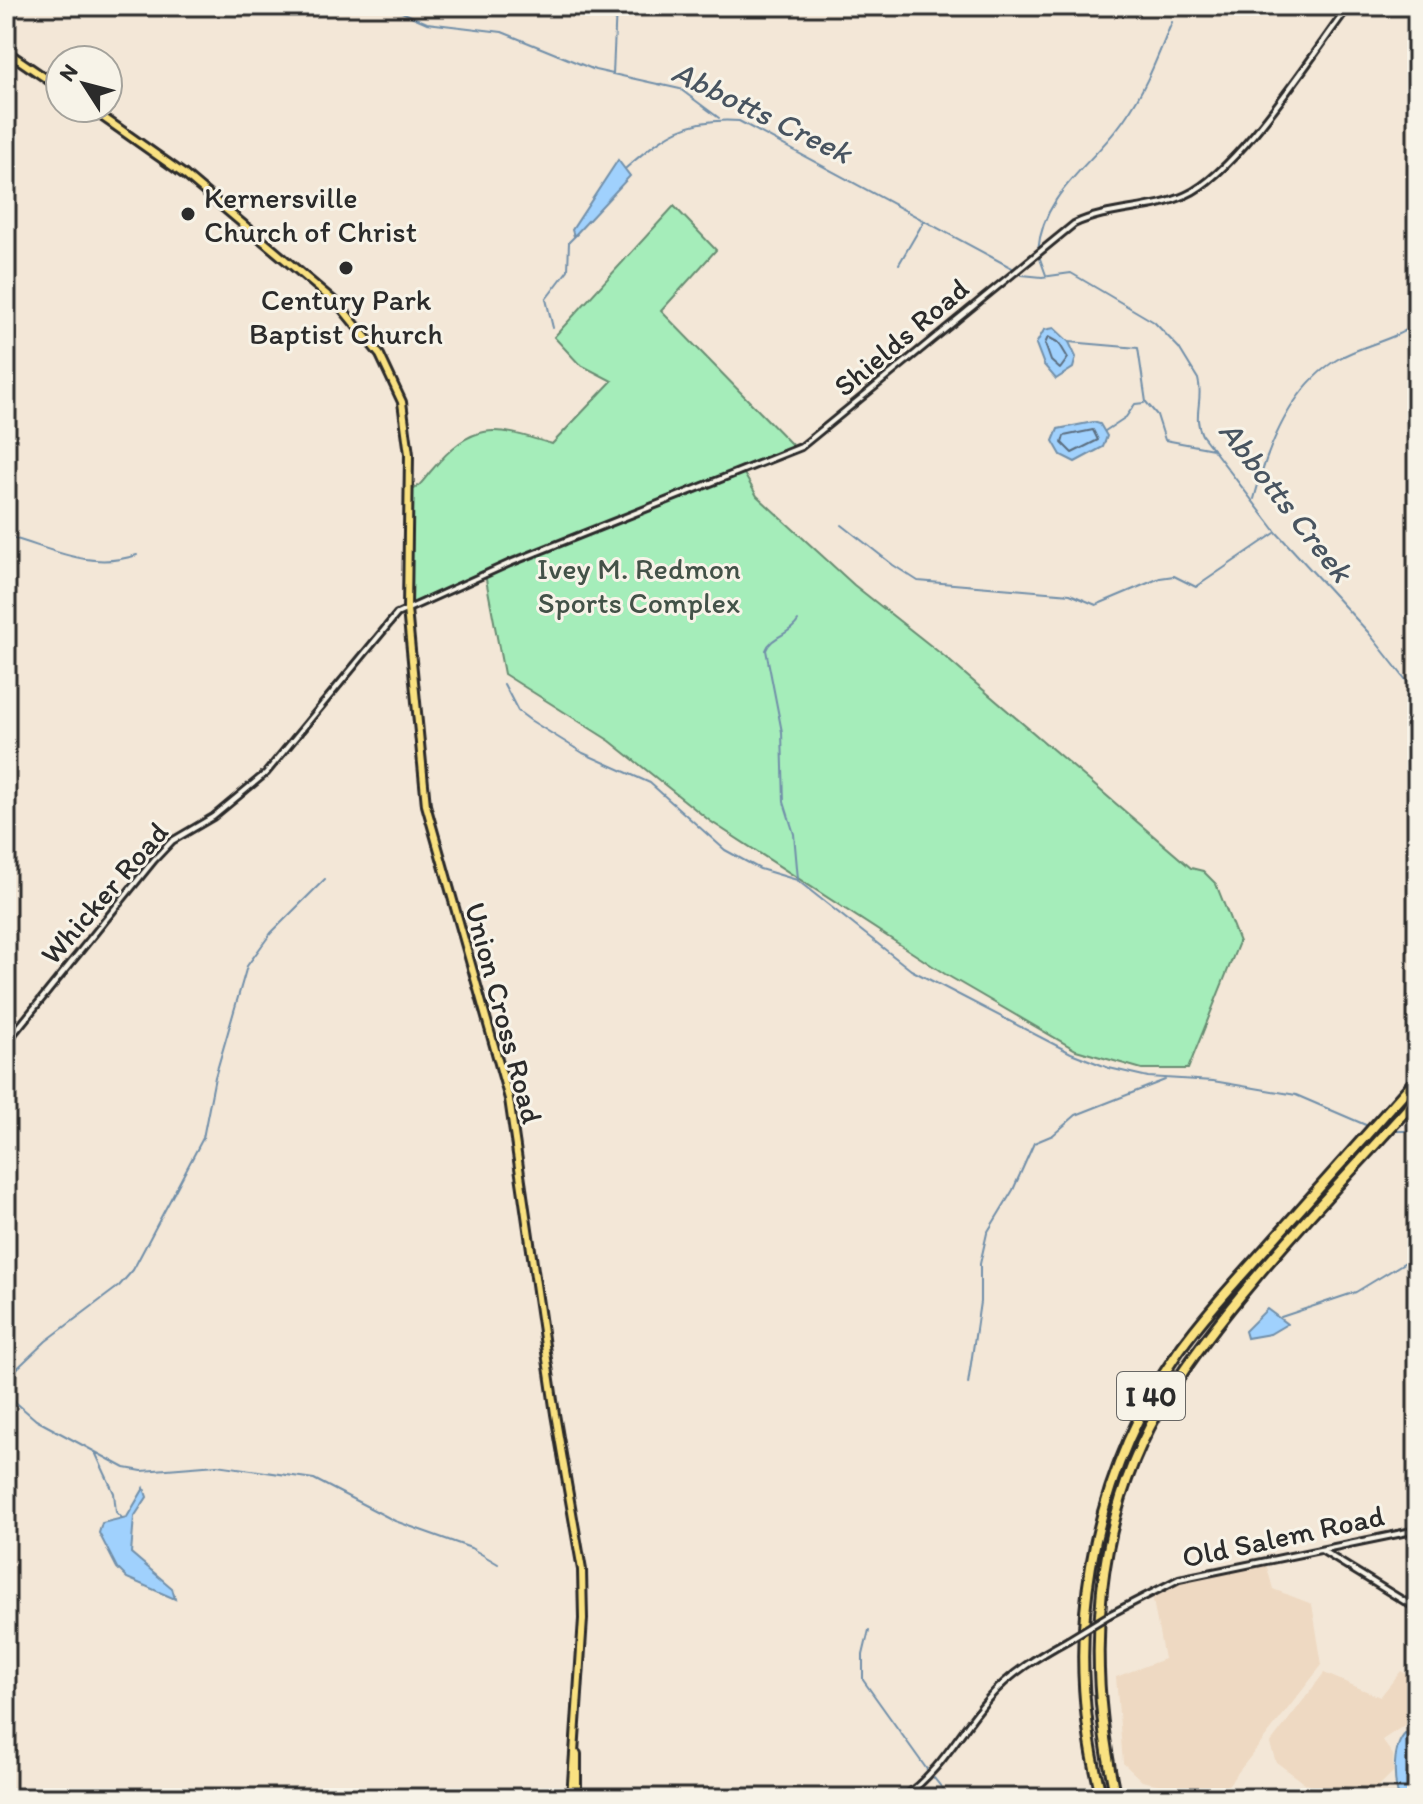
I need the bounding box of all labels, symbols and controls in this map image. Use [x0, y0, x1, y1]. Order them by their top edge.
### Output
north arrow [44, 44, 124, 124]
water label: Abbotts Creek [666, 52, 859, 172]
text: N [53, 59, 84, 86]
place label: Kernersville Church of Christ [204, 179, 417, 250]
marker: Kernersville Church of Christ [179, 205, 197, 223]
marker: Century Park Baptist Church [337, 259, 355, 277]
street label: Shields Road [826, 270, 976, 404]
place label: Century Park Baptist Church [249, 281, 443, 352]
water label: Abbotts Creek [1211, 413, 1362, 591]
park label: Ivey M. Redmon Sports Complex [537, 550, 741, 621]
street label: Whicker Road [32, 814, 176, 972]
street label: Union Cross Road [457, 898, 551, 1128]
road number: I 40 [1117, 1372, 1185, 1420]
street label: Old Salem Road [1179, 1497, 1387, 1575]

